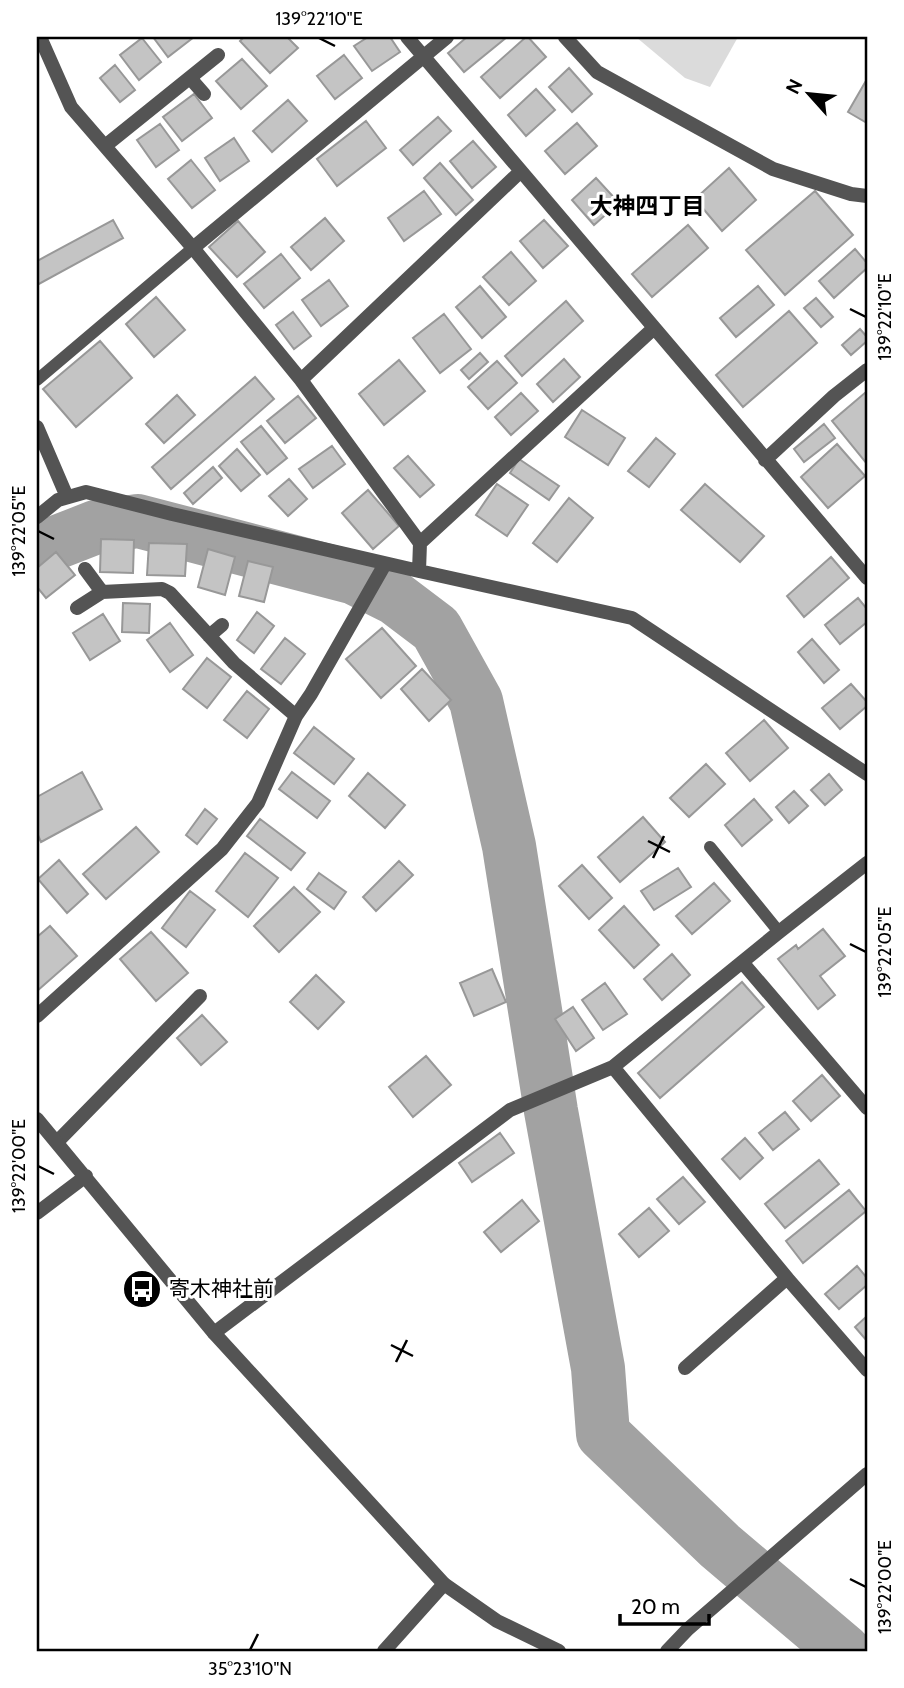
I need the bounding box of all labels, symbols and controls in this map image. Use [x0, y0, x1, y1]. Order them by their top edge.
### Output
text: 139°22'10"E [275, 8, 363, 30]
north arrow [774, 60, 844, 130]
text: N [781, 75, 808, 98]
district label: 大神四丁目 [590, 192, 705, 220]
text: 139°22'10"E [874, 273, 896, 361]
text: 139°22'05"E [8, 485, 30, 577]
text: 139°22'05"E [874, 906, 896, 998]
text: 139°22'00"E [8, 1119, 30, 1213]
bus stop icon: 寄木神社前 [121, 1268, 163, 1310]
place label: 寄木神社前 [169, 1276, 274, 1301]
text: 139°22'00"E [874, 1540, 896, 1634]
scale bar [620, 1583, 710, 1627]
text: 20 m [631, 1594, 680, 1619]
text: 35°23'10"N [208, 1658, 292, 1680]

